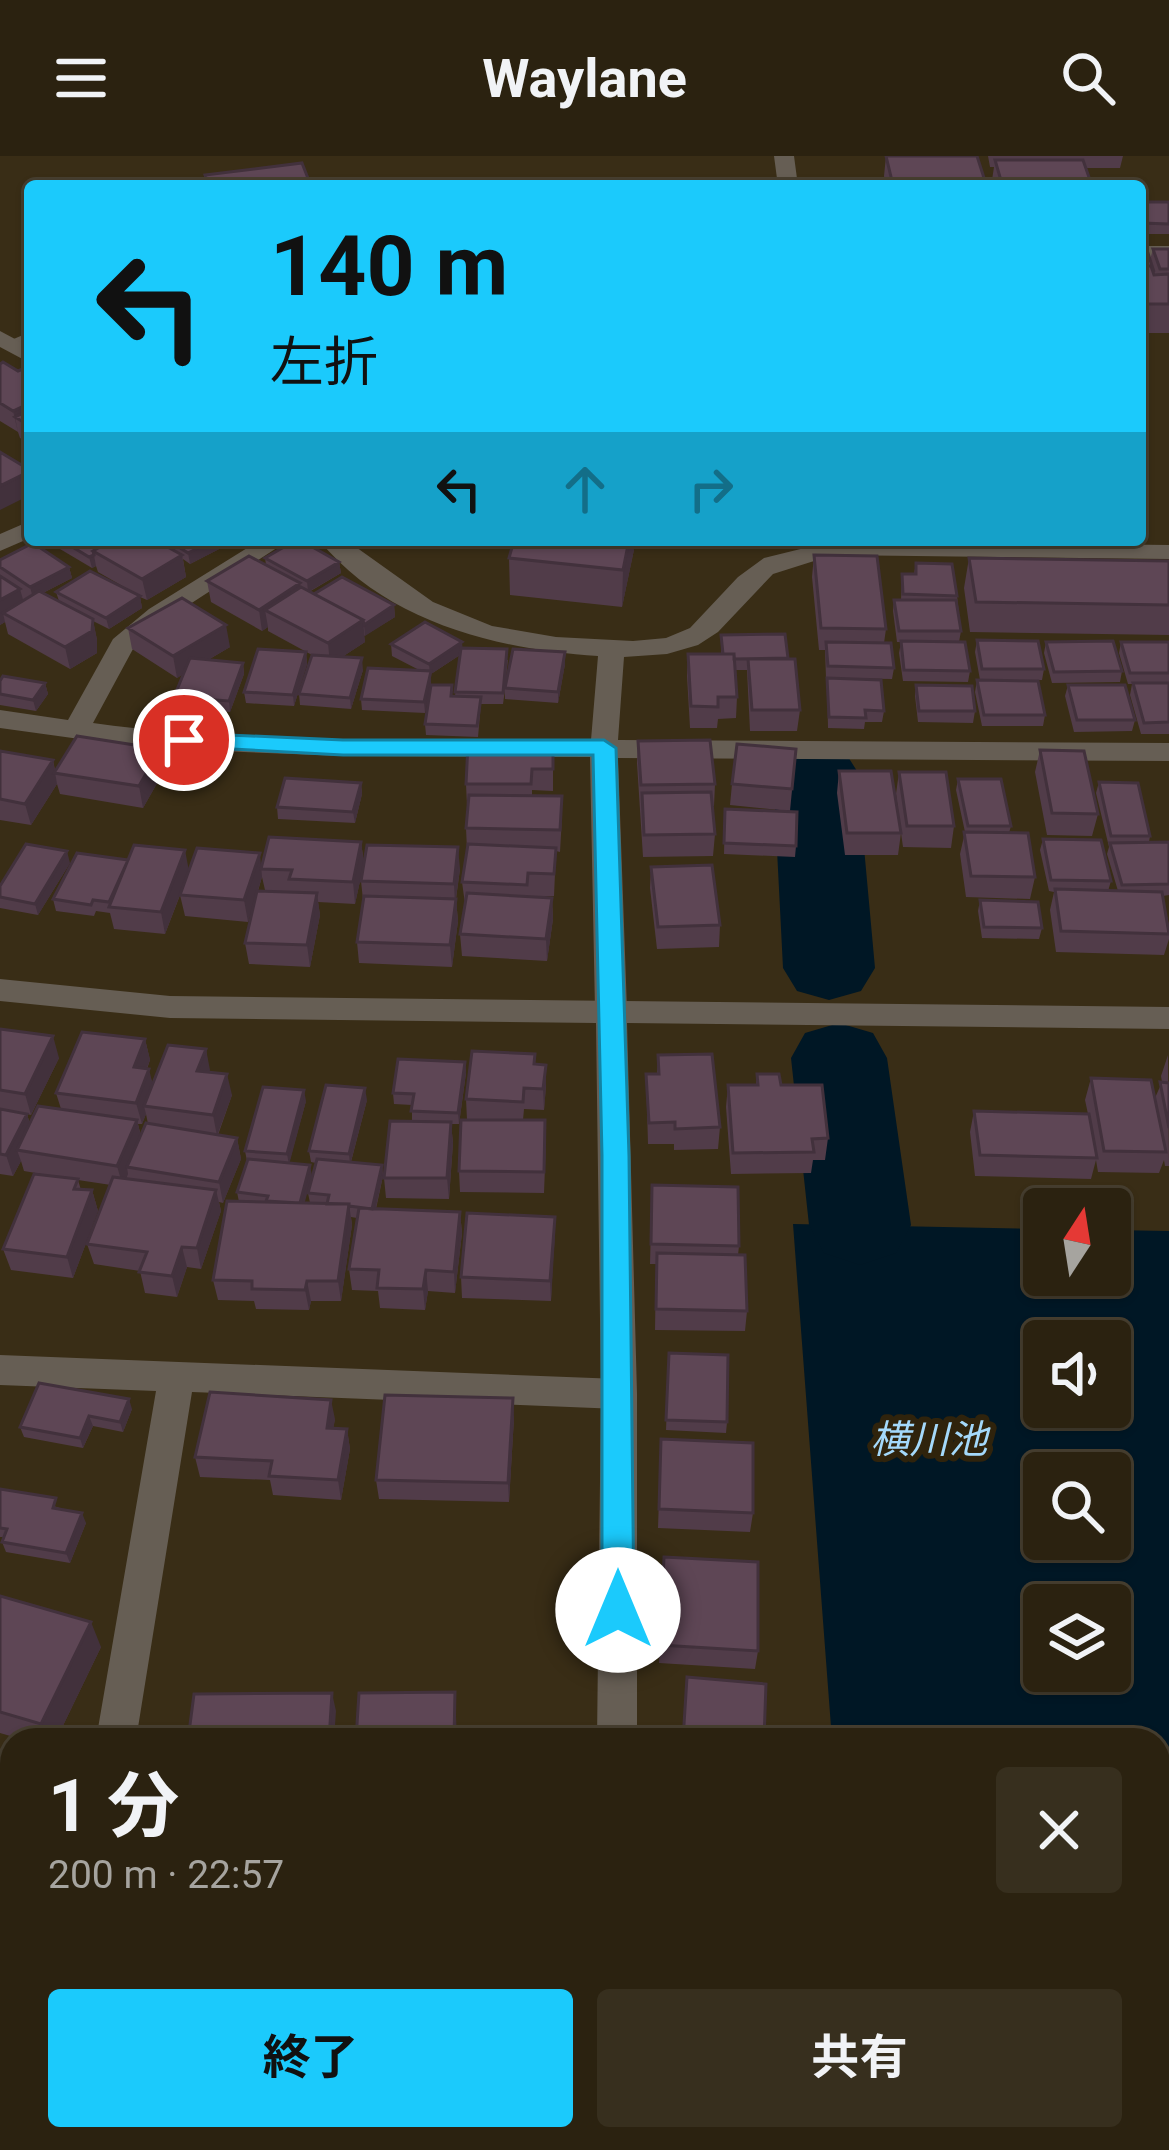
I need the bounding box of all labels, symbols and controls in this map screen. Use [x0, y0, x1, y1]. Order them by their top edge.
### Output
icon: menu [48, 45, 114, 111]
icon: search [1055, 45, 1121, 111]
text: Waylane [482, 47, 687, 110]
text: 140 m [270, 217, 508, 316]
icon: left [72, 228, 228, 384]
text: 左折 [270, 331, 378, 394]
icon: left [426, 456, 492, 522]
icon: ahead [552, 456, 618, 522]
icon: right [678, 456, 744, 522]
pin [133, 689, 235, 791]
icon: arrive [151, 707, 217, 773]
north arrow [1023, 1188, 1131, 1296]
map controls [1023, 1188, 1131, 1692]
button: sound [1023, 1320, 1131, 1428]
water label: 横川池 [870, 1417, 991, 1463]
button: search [1023, 1452, 1131, 1560]
position arrow [555, 1547, 681, 1673]
button: layers [1023, 1584, 1131, 1692]
text: 1 分 [48, 1764, 179, 1849]
button: close [996, 1767, 1122, 1893]
text: 200 m · 22:57 [48, 1852, 284, 1898]
button: 終了 [48, 1989, 573, 2127]
button: 共有 [597, 1989, 1122, 2127]

